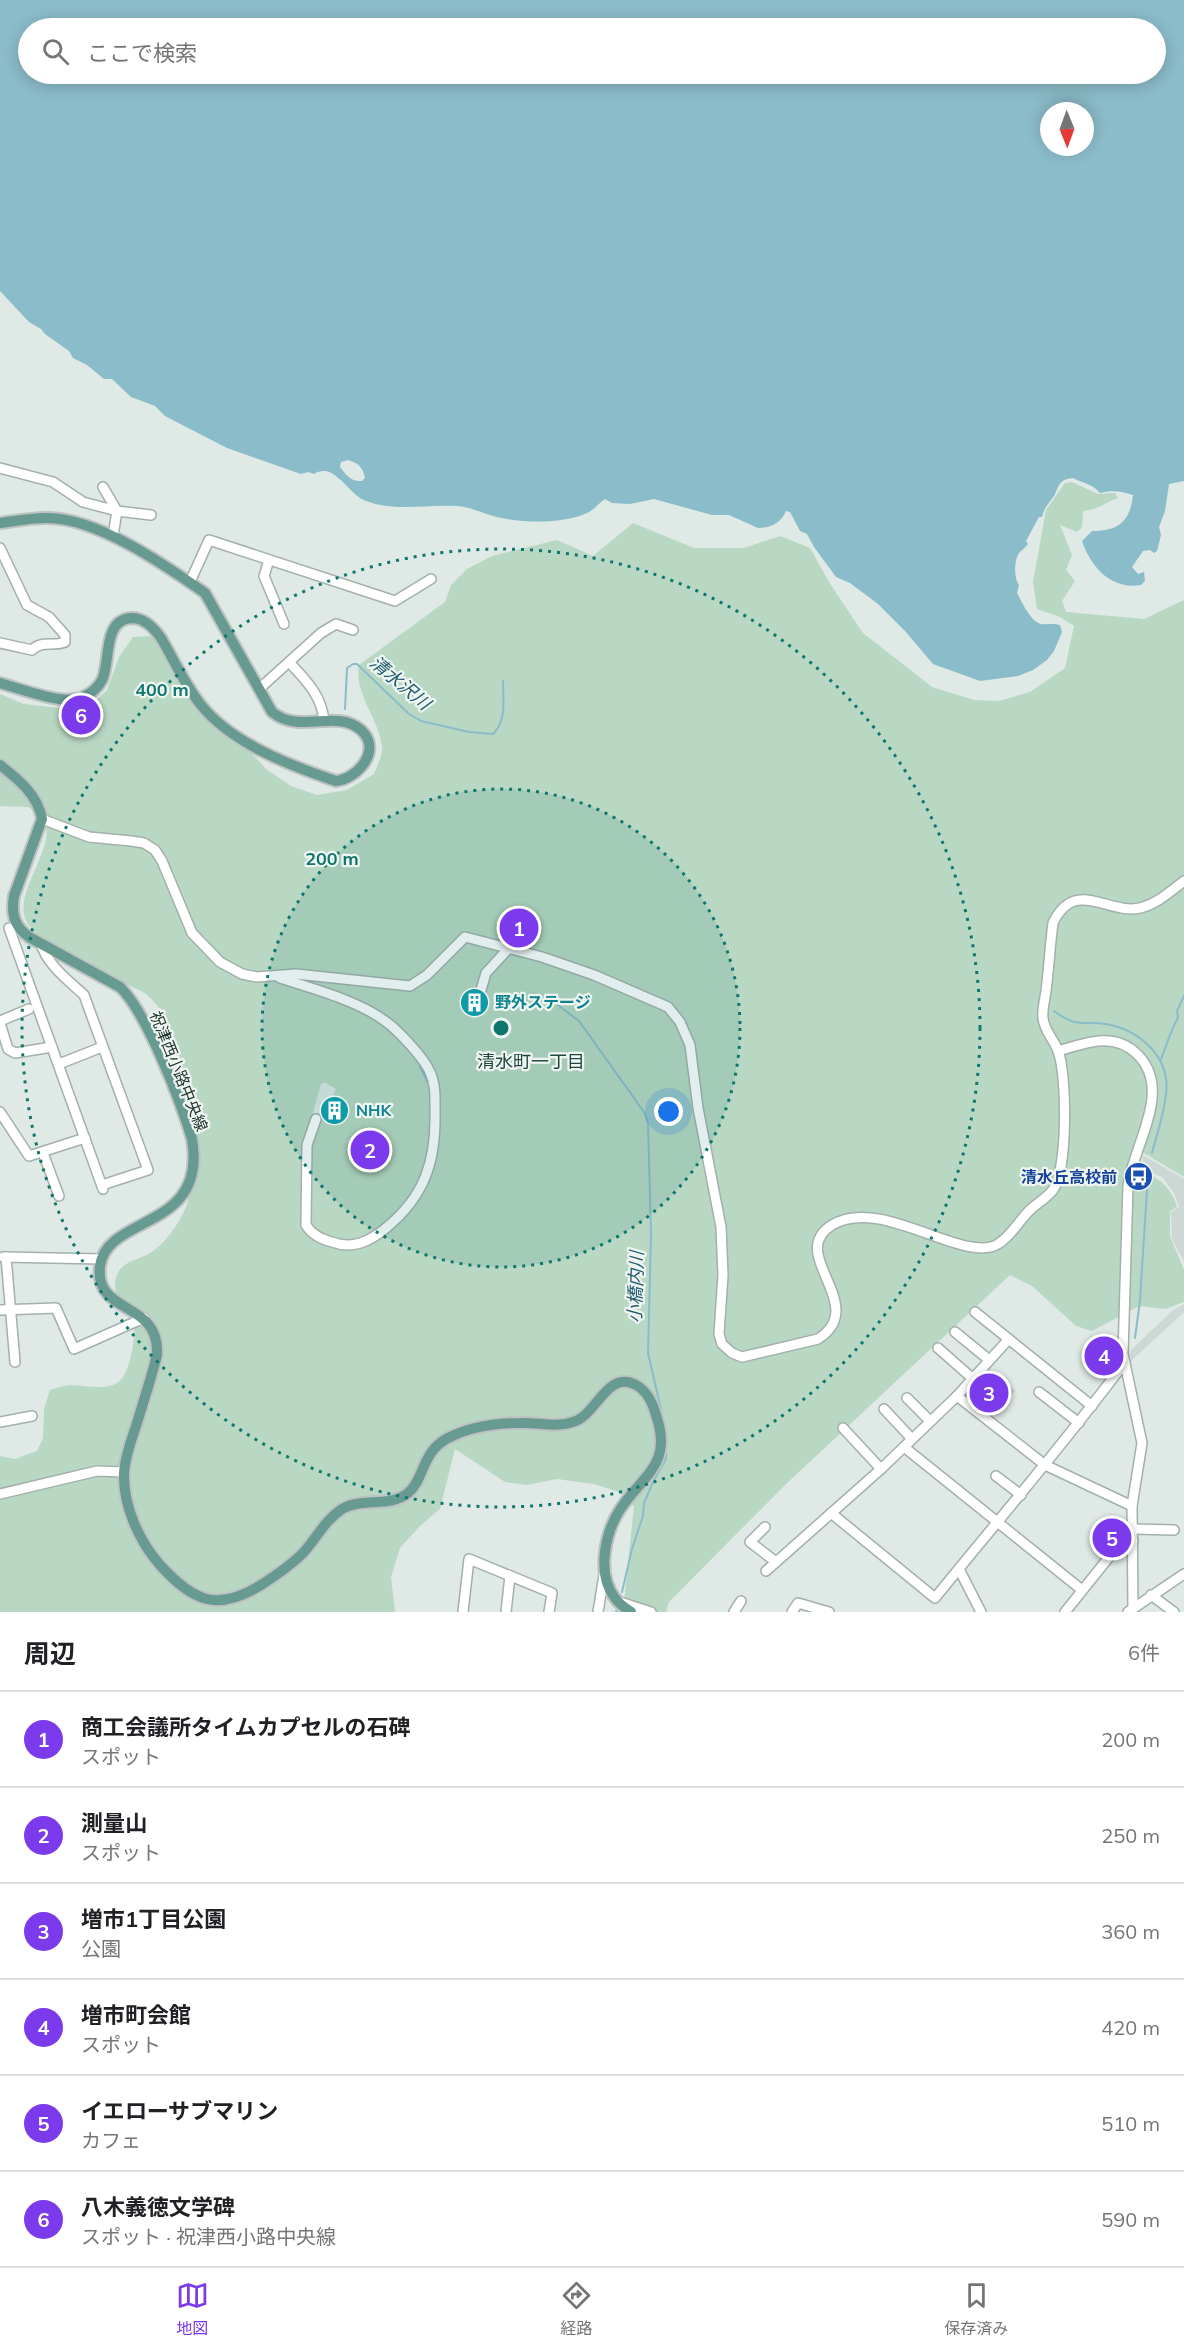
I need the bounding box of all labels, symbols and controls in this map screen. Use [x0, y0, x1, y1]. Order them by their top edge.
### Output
search box [18, 18, 1166, 84]
icon: search [39, 35, 72, 68]
text: ここで検索 [87, 39, 197, 67]
north arrow [1040, 102, 1094, 156]
water label: 清水沢川 [365, 651, 437, 716]
text: 400 m [135, 678, 189, 701]
pin: 6 [62, 692, 100, 738]
text: 200 m [305, 847, 359, 870]
pin: 1 [500, 906, 538, 950]
building icon: 野外ステージ [458, 986, 490, 1018]
place label: 野外ステージ [495, 992, 591, 1012]
street label: 祝津西小路中央線 [146, 1008, 212, 1134]
centre of rings [491, 1018, 511, 1038]
district label: 清水町一丁目 [477, 1050, 585, 1073]
building icon: NHK [319, 1094, 351, 1126]
your location [654, 1097, 683, 1126]
place label: NHK [356, 1100, 392, 1120]
pin: 2 [350, 1128, 389, 1172]
bus stop icon: 清水丘高校前 [1122, 1161, 1154, 1193]
place label: 清水丘高校前 [1021, 1167, 1117, 1187]
water label: 小橋内川 [623, 1249, 648, 1323]
pin: 4 [1084, 1334, 1124, 1378]
pin: 3 [970, 1370, 1008, 1416]
pin: 5 [1092, 1516, 1132, 1560]
text: 周辺 [24, 1637, 76, 1670]
text: 6件 [1128, 1640, 1160, 1665]
text: 商工会議所タイムカプセルの石碑 [81, 1713, 411, 1741]
text: 1 [38, 1727, 50, 1752]
text: 200 m [1101, 1727, 1160, 1752]
text: スポット [81, 1744, 161, 1769]
text: 測量山 [81, 1809, 147, 1837]
text: 2 [38, 1823, 50, 1848]
text: 250 m [1101, 1823, 1160, 1848]
text: スポット [81, 1840, 161, 1865]
text: 増市1丁目公園 [81, 1905, 226, 1933]
text: 3 [38, 1919, 50, 1944]
text: 360 m [1101, 1919, 1160, 1944]
text: 公園 [81, 1936, 121, 1961]
text: 増市町会館 [81, 2001, 191, 2029]
text: 4 [38, 2015, 50, 2040]
text: 420 m [1101, 2015, 1160, 2040]
text: スポット [81, 2032, 161, 2057]
text: イエローサブマリン [81, 2097, 278, 2125]
text: 5 [38, 2111, 50, 2136]
text: 510 m [1101, 2111, 1160, 2136]
text: カフェ [81, 2128, 141, 2153]
text: 八木義徳文学碑 [81, 2193, 235, 2221]
text: 6 [38, 2207, 50, 2232]
text: 590 m [1101, 2207, 1160, 2232]
text: スポット · 祝津西小路中央線 [81, 2224, 336, 2249]
tab: 地図 [176, 2279, 209, 2339]
tab: 経路 [560, 2279, 593, 2339]
tab: 保存済み [944, 2279, 1008, 2339]

